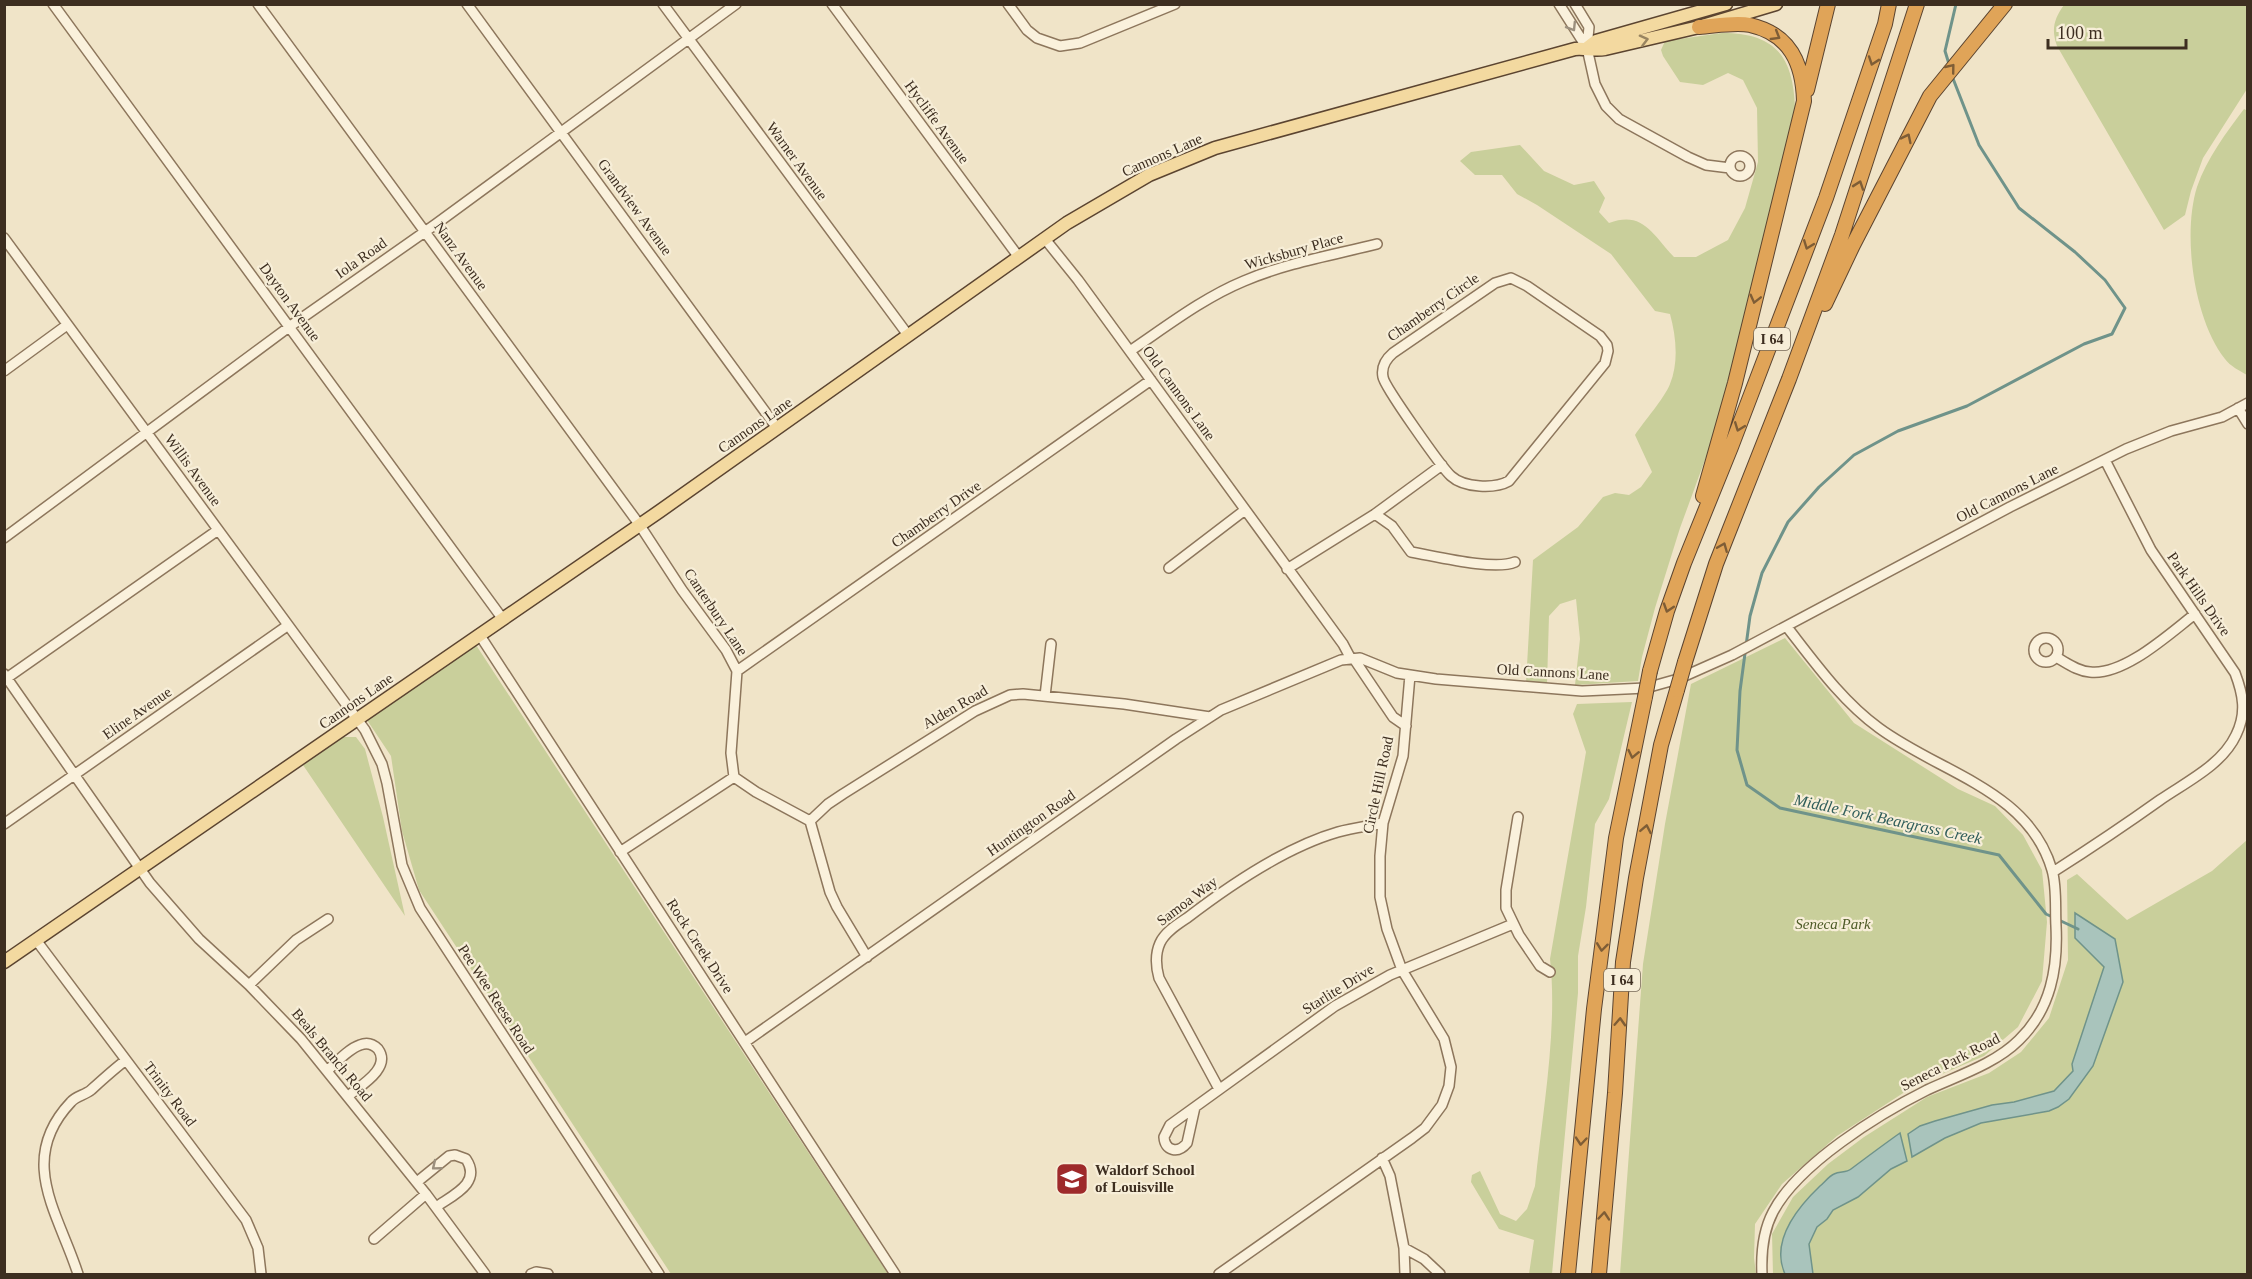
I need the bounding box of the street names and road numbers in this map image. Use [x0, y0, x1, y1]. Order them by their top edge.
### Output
street label: Hycliffe Avenue [902, 78, 973, 167]
street label: Warner Avenue [763, 119, 831, 203]
street label: Cannons Lane [1119, 130, 1205, 180]
street label: Grandview Avenue [595, 156, 675, 259]
street label: Nanz Avenue [431, 219, 491, 293]
street label: Wicksbury Place [1243, 229, 1345, 273]
street label: Iola Road [332, 234, 390, 281]
street label: Dayton Avenue [256, 260, 324, 344]
street label: Chamberry Circle [1384, 269, 1482, 344]
road number: I 64 [1754, 328, 1790, 350]
street label: Old Cannons Lane [1139, 343, 1219, 443]
street label: Cannons Lane [715, 394, 795, 456]
street label: Willis Avenue [162, 431, 225, 509]
street label: Old Cannons Lane [1953, 460, 2061, 526]
street label: Chamberry Drive [888, 477, 984, 551]
street label: Park Hills Drive [2164, 549, 2234, 639]
street label: Canterbury Lane [681, 566, 751, 659]
street label: Old Cannons Lane [1496, 661, 1610, 683]
street label: Cannons Lane [316, 670, 396, 732]
street label: Alden Road [920, 682, 991, 732]
street label: Eline Avenue [100, 683, 175, 743]
street label: Circle Hill Road [1360, 734, 1396, 835]
street label: Huntington Road [984, 786, 1078, 859]
street label: Samoa Way [1154, 873, 1221, 929]
street label: Rock Creek Drive [664, 896, 737, 996]
street label: Pee Wee Reese Road [455, 942, 537, 1057]
street label: Starlite Drive [1299, 961, 1377, 1017]
road number: I 64 [1604, 969, 1640, 991]
street label: Beals Branch Road [289, 1005, 376, 1105]
street label: Seneca Park Road [1898, 1030, 2003, 1094]
street label: Trinity Road [141, 1059, 200, 1130]

